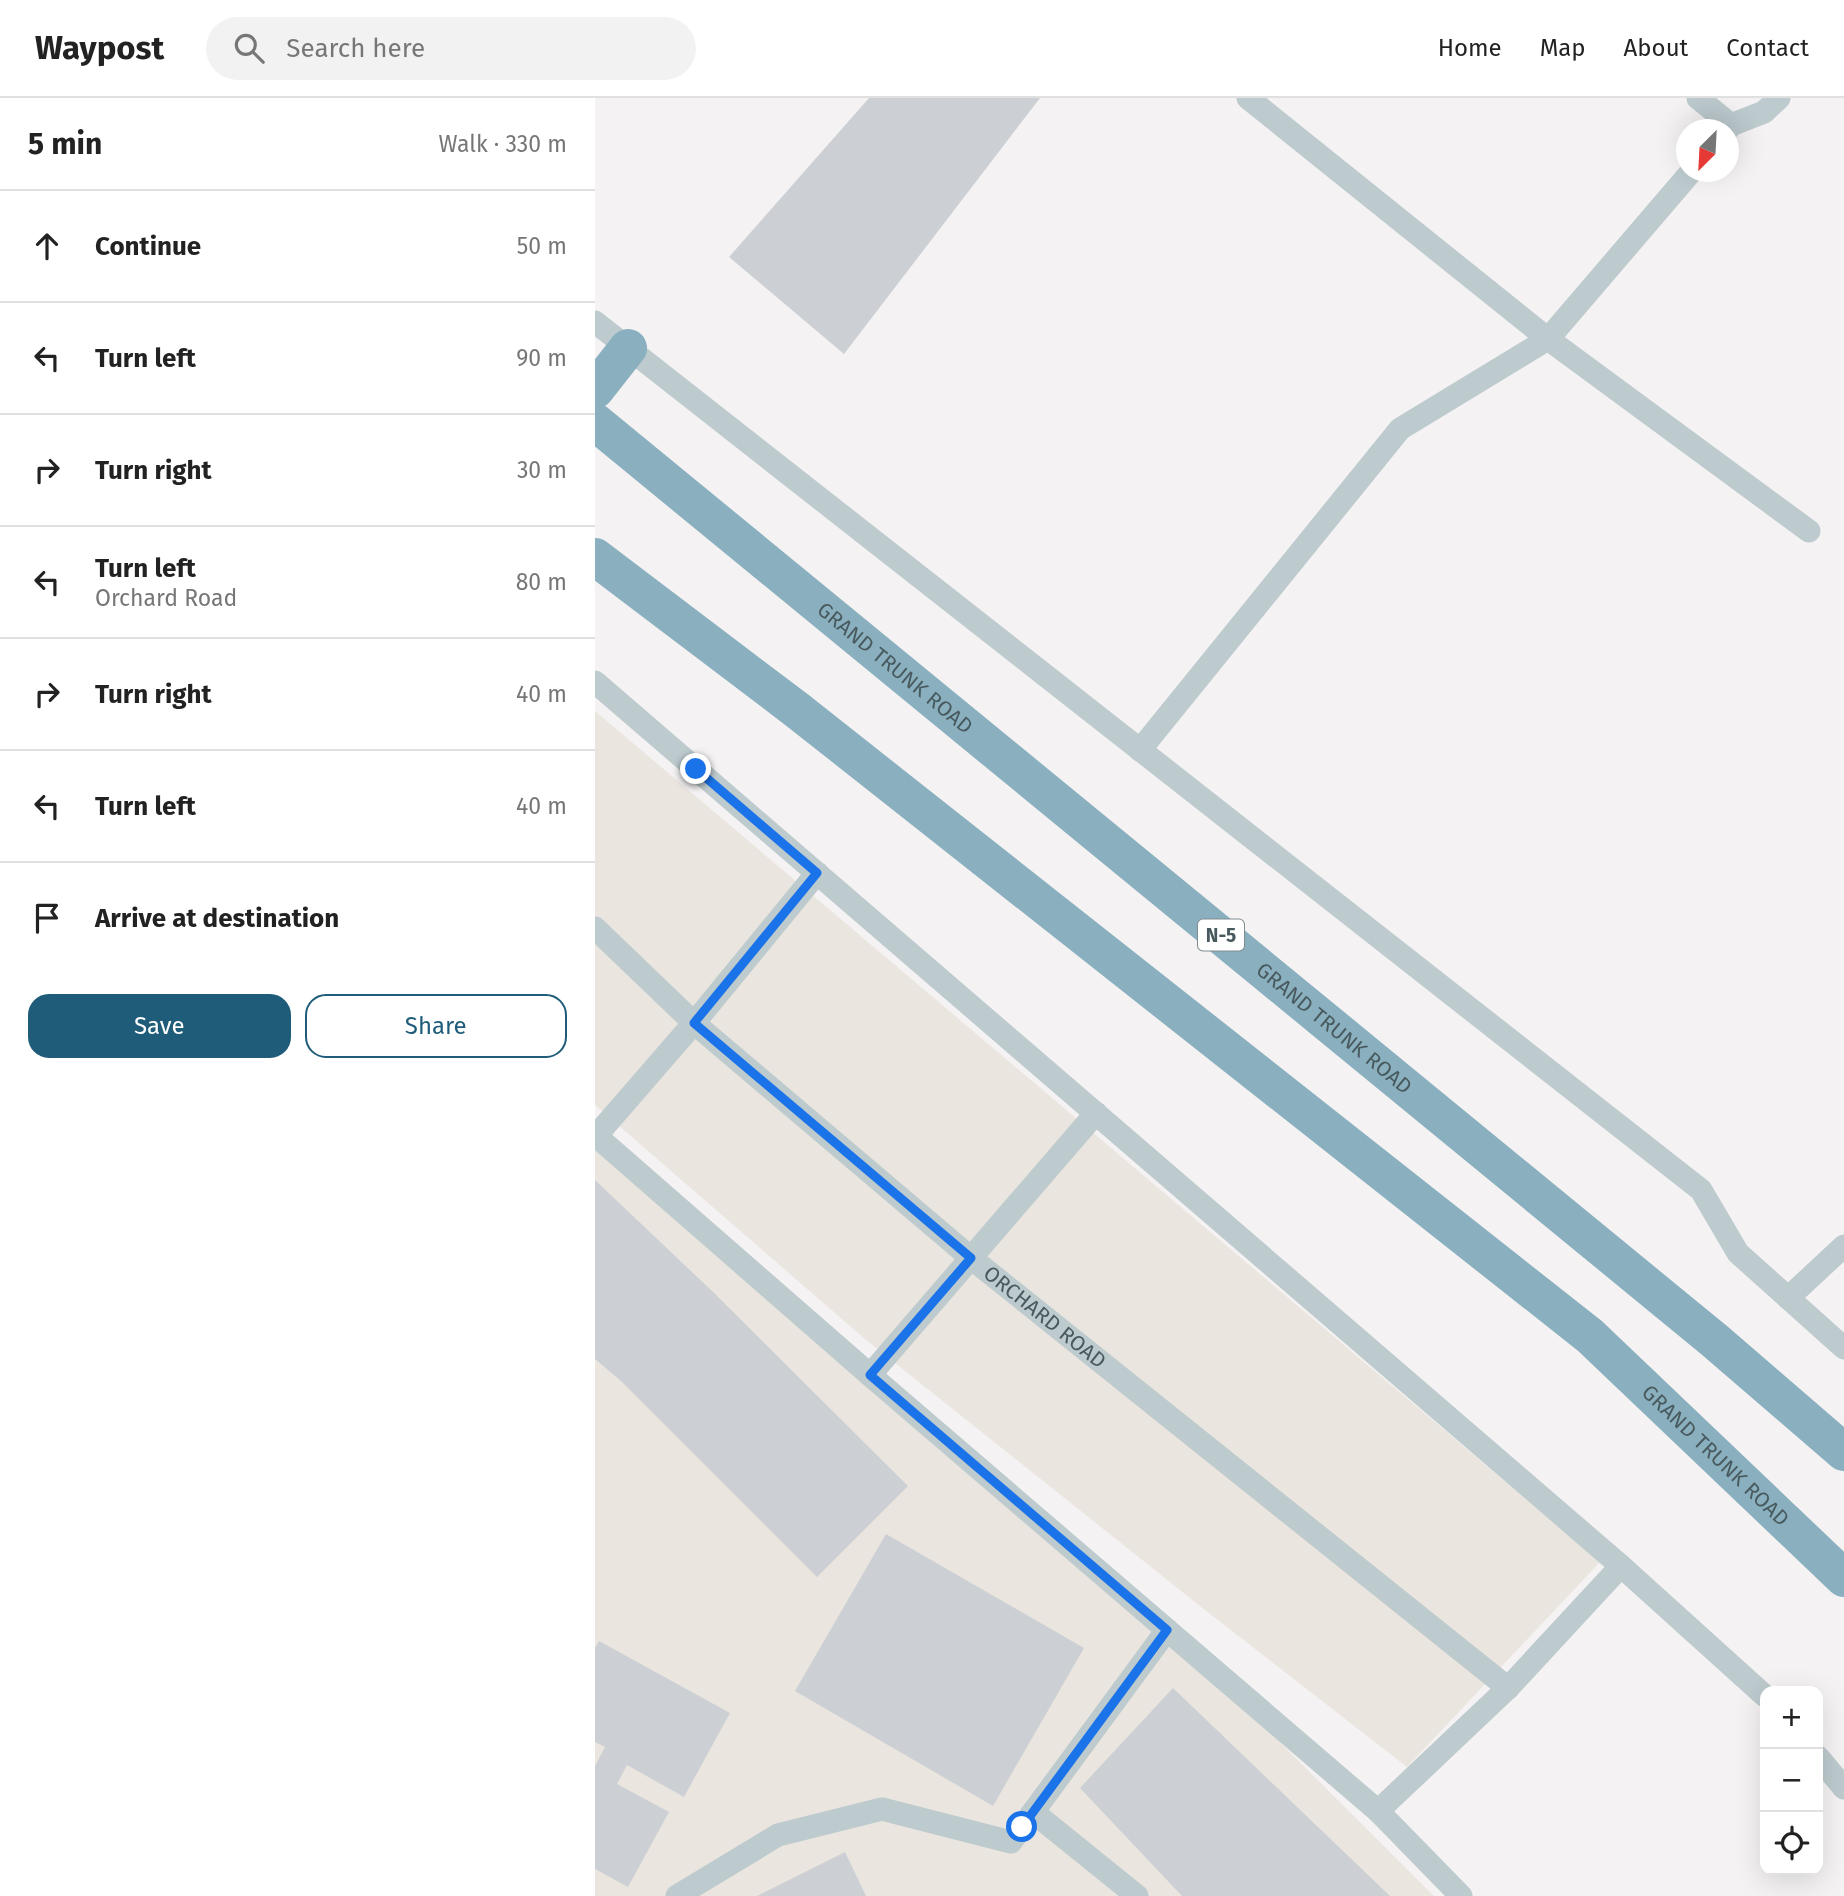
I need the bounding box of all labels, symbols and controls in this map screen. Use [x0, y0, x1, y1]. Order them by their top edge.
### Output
search box [206, 17, 696, 80]
text: Waypost [35, 28, 164, 68]
icon: search [230, 29, 268, 67]
text: Search here [286, 33, 425, 64]
text: Home [1438, 34, 1502, 62]
text: Map [1540, 34, 1586, 62]
text: About [1624, 34, 1688, 62]
text: Contact [1726, 34, 1809, 62]
north arrow [1676, 119, 1739, 182]
text: 5 min [28, 126, 102, 162]
text: Walk · 330 m [439, 130, 567, 158]
icon: ahead [28, 227, 66, 265]
text: Continue [95, 231, 201, 262]
text: 50 m [517, 232, 567, 260]
icon: left [28, 339, 66, 377]
text: Turn left [95, 343, 196, 374]
text: 90 m [516, 344, 567, 372]
icon: right [28, 451, 66, 489]
text: Turn right [95, 455, 212, 486]
text: 30 m [517, 456, 567, 484]
text: Turn left [95, 553, 196, 584]
icon: left [28, 563, 66, 601]
text: 80 m [516, 568, 567, 596]
text: Orchard Road [95, 584, 237, 612]
street label: GRAND TRUNK ROAD [812, 597, 978, 740]
icon: right [28, 675, 66, 713]
text: Turn right [95, 679, 212, 710]
text: 40 m [516, 680, 567, 708]
route end [680, 753, 711, 784]
icon: left [28, 787, 66, 825]
text: Turn left [95, 791, 196, 822]
text: 40 m [516, 792, 567, 820]
icon: arrive [28, 899, 66, 937]
text: Arrive at destination [95, 903, 339, 934]
road number: N-5 [1198, 920, 1244, 950]
street label: GRAND TRUNK ROAD [1251, 957, 1417, 1100]
button: Save [28, 994, 291, 1058]
button: Share [305, 994, 567, 1058]
street label: ORCHARD ROAD [978, 1260, 1111, 1374]
street label: GRAND TRUNK ROAD [1636, 1379, 1794, 1532]
map controls [1760, 1686, 1823, 1875]
button: + [1760, 1686, 1823, 1749]
button: − [1760, 1749, 1823, 1812]
route start [1006, 1811, 1037, 1842]
button: locate [1760, 1812, 1823, 1875]

